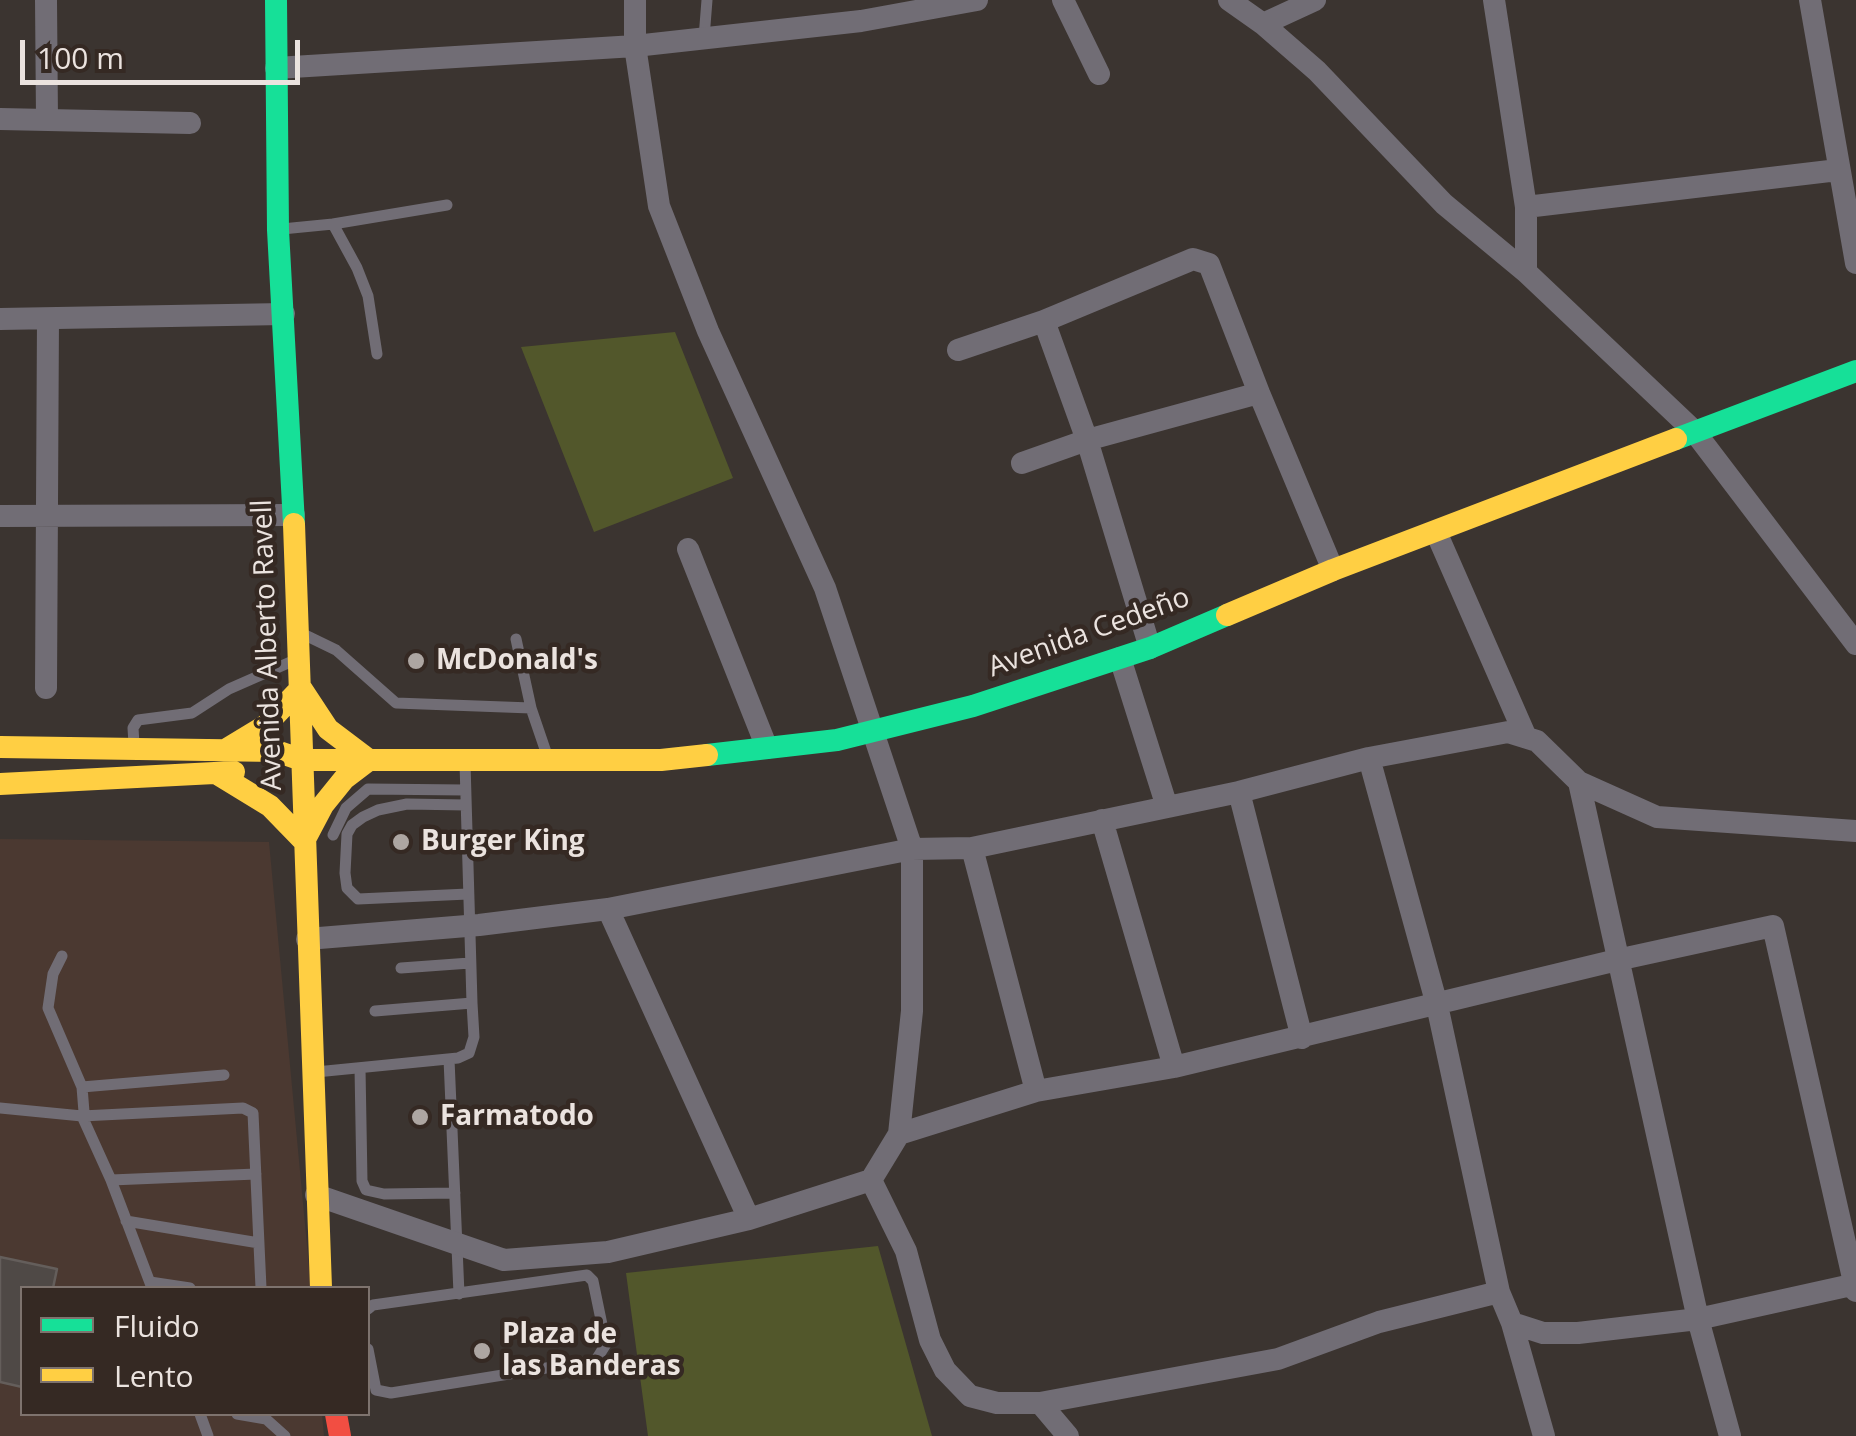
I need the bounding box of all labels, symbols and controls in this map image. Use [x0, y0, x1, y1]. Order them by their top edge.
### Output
scale bar [25, 20, 305, 82]
text: 100 m [37, 37, 124, 78]
street label: Avenida Alberto Ravell [246, 499, 290, 791]
street label: Avenida Cedeño [984, 581, 1194, 685]
place label: McDonald's [436, 644, 598, 678]
marker: McDonald's [405, 650, 427, 672]
place label: Burger King [421, 825, 585, 859]
marker: Burger King [390, 831, 412, 853]
place label: Farmatodo [440, 1100, 594, 1134]
marker: Farmatodo [409, 1106, 431, 1128]
legend [20, 1286, 370, 1416]
text: Fluido [114, 1305, 199, 1346]
place label: Plaza de las Banderas [502, 1318, 681, 1384]
marker: Plaza de las Banderas [471, 1340, 493, 1362]
text: Lento [114, 1355, 194, 1396]

